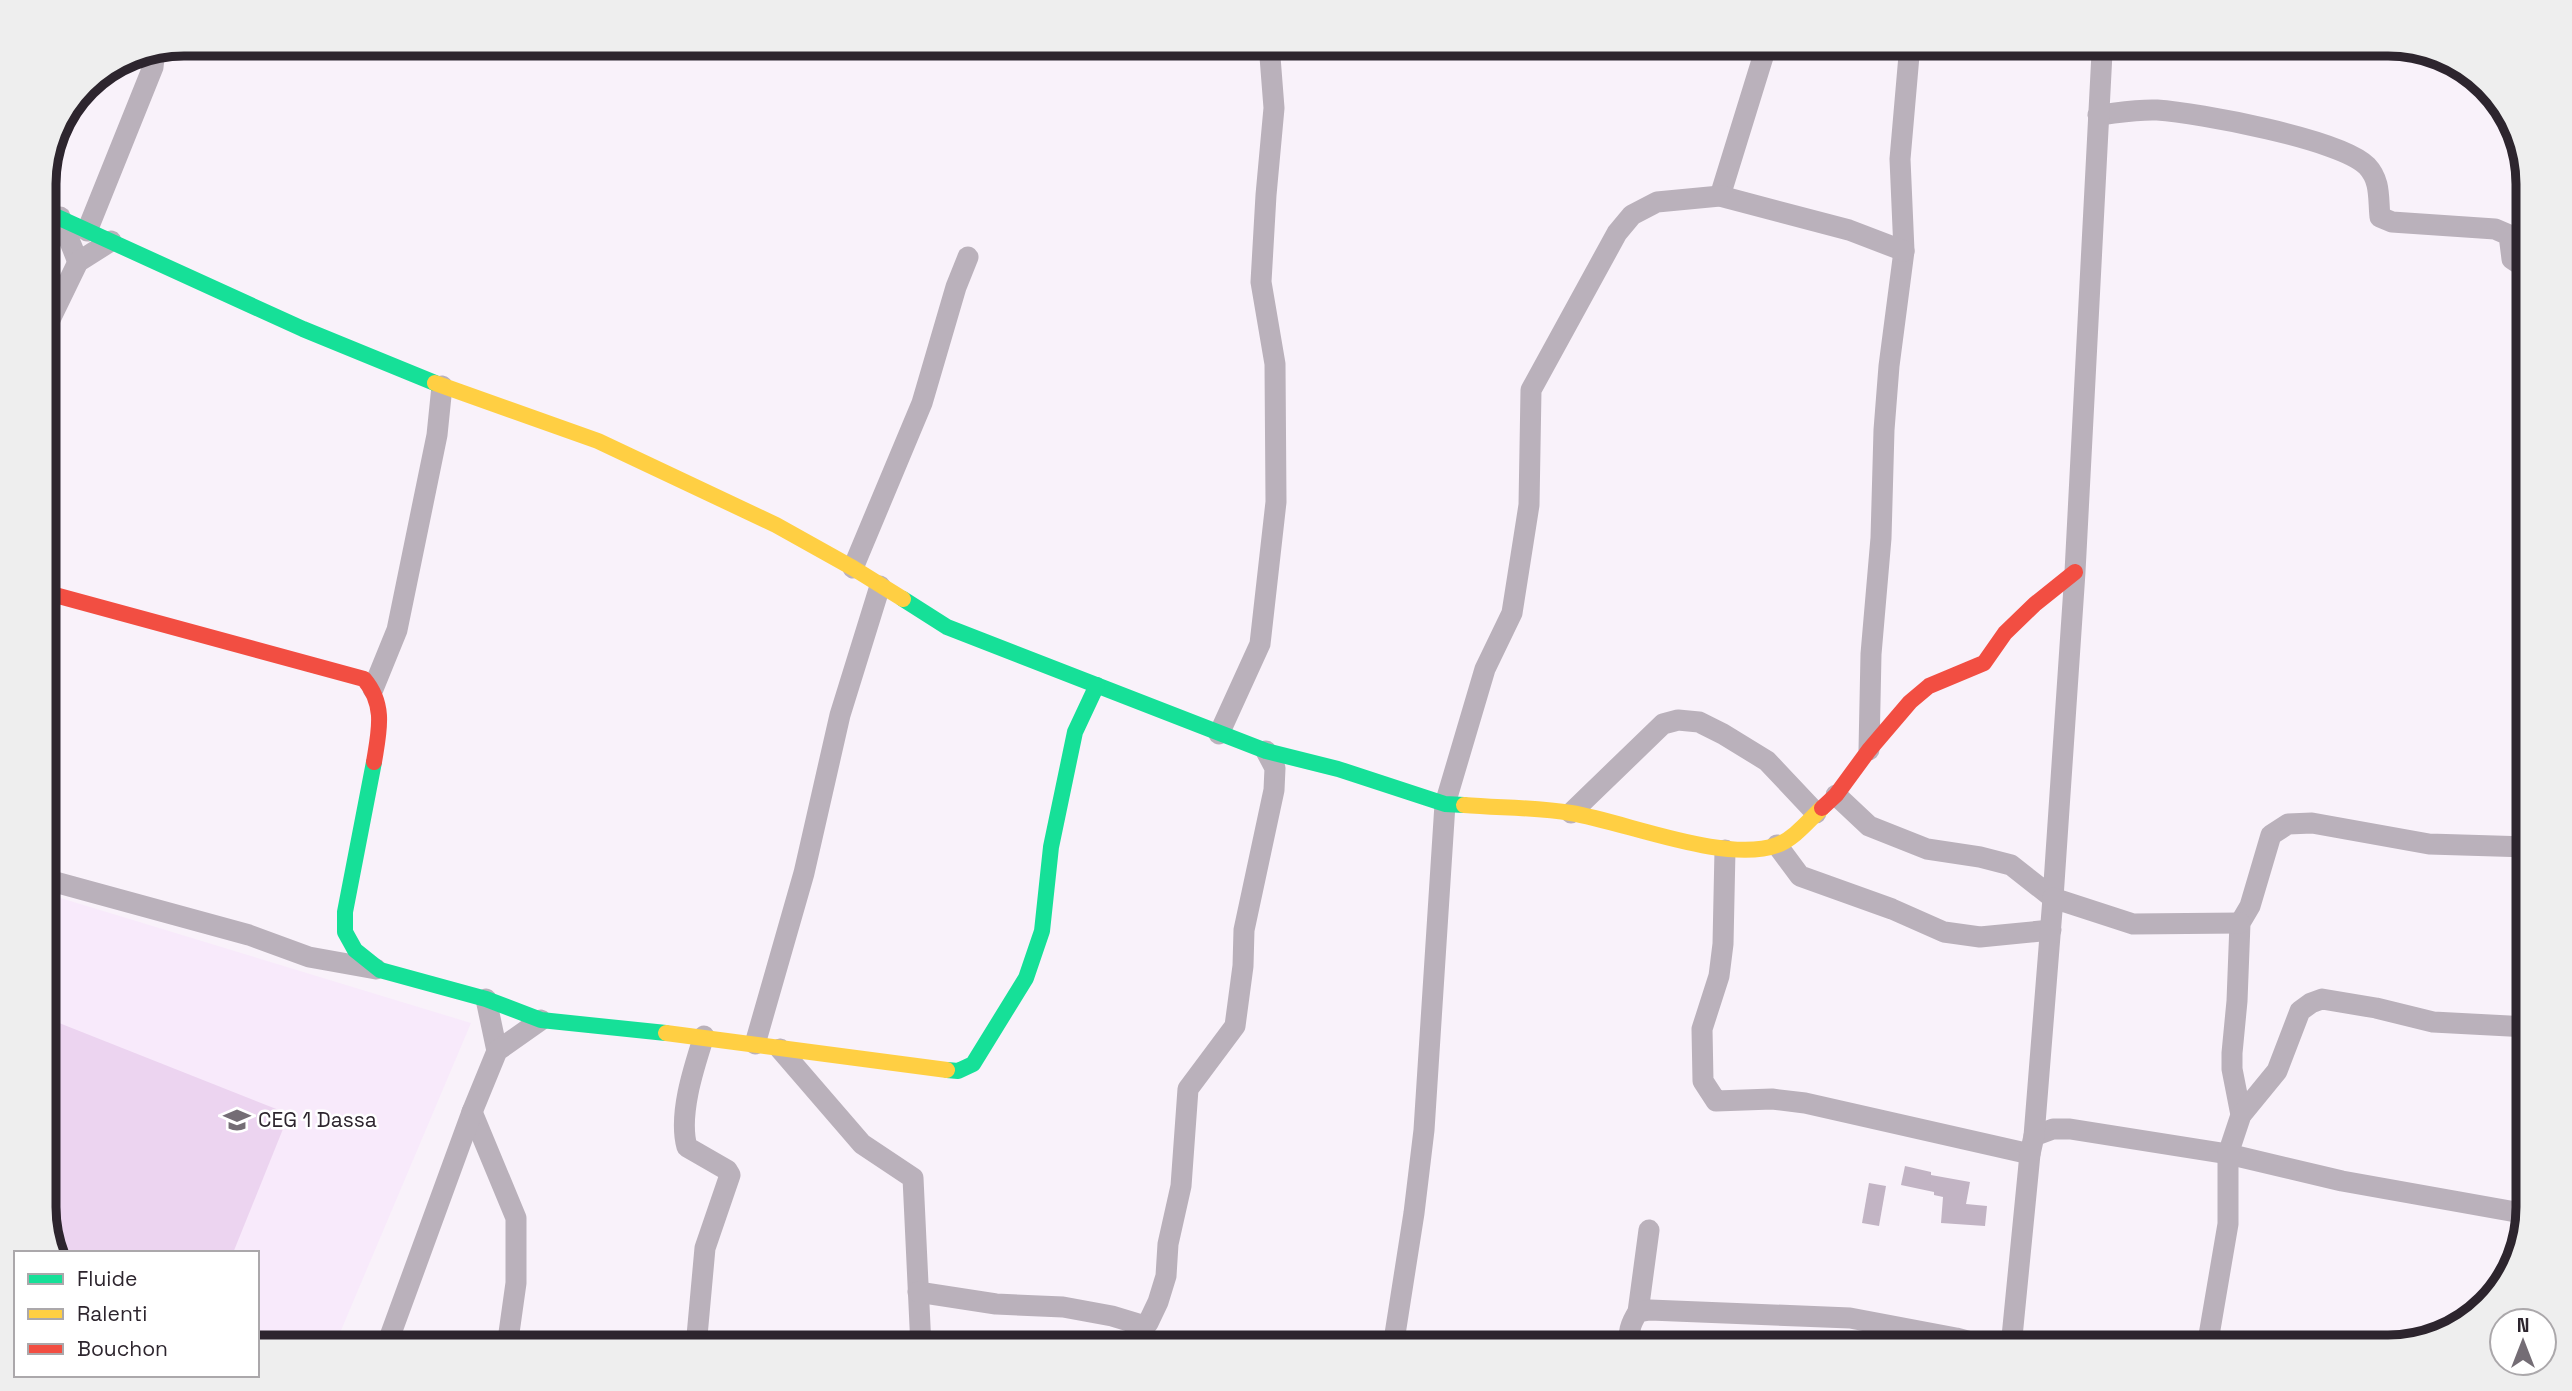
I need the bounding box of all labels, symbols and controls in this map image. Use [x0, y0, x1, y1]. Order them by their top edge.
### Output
school or university icon: CEG 1 Dassa [222, 1105, 252, 1135]
place label: CEG 1 Dassa [258, 1106, 377, 1133]
legend [14, 1251, 259, 1377]
text: Fluide [77, 1265, 137, 1292]
text: Ralenti [77, 1300, 147, 1327]
north arrow [2488, 1307, 2558, 1377]
text: N [2517, 1313, 2529, 1338]
text: Bouchon [77, 1335, 168, 1362]

